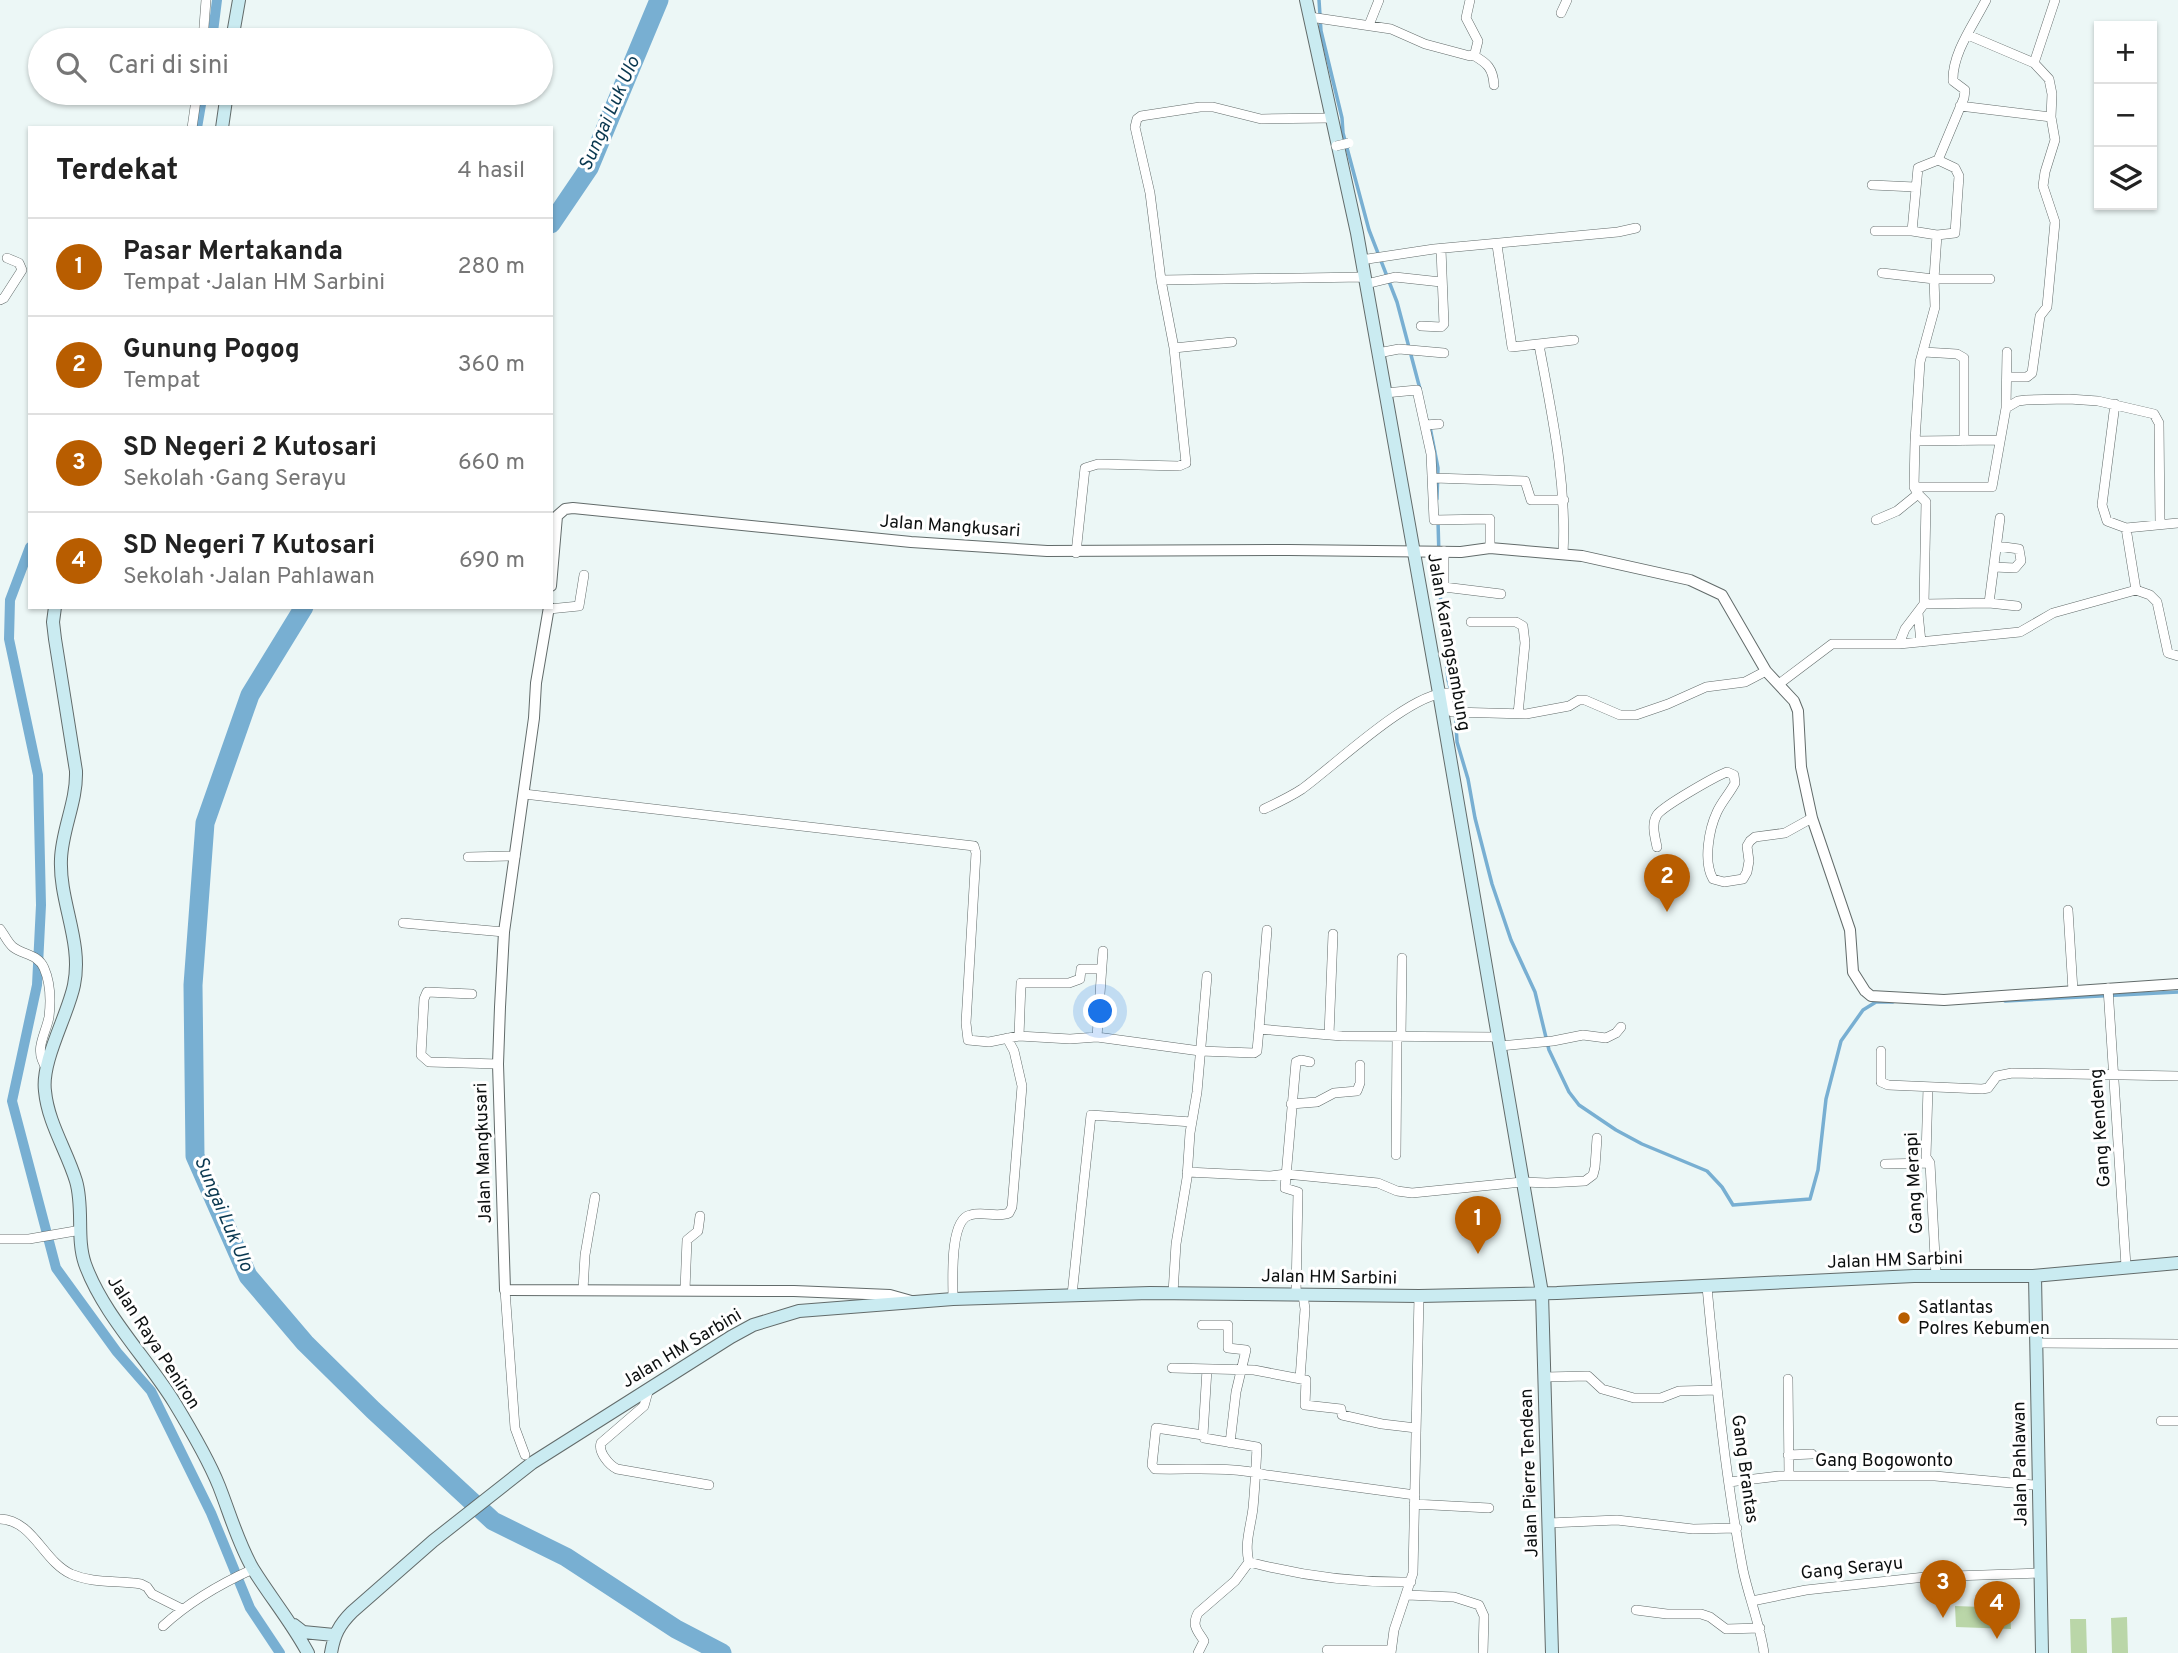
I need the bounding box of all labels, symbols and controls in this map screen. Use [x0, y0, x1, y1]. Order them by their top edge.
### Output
map controls [2094, 21, 2157, 210]
button: + [2094, 21, 2157, 84]
search box [28, 28, 553, 105]
icon: search [52, 48, 90, 86]
text: Cari di sini [108, 50, 229, 83]
water label: Sungai Luk Ulo [574, 52, 646, 175]
button: − [2094, 84, 2157, 147]
button: layers [2094, 147, 2157, 210]
text: Terdekat [56, 153, 178, 190]
text: 4 hasil [457, 157, 525, 186]
text: Pasar Mertakanda [123, 236, 343, 269]
text: 1 [74, 253, 84, 282]
text: 280 m [457, 253, 525, 282]
text: Tempat · Jalan HM Sarbini [123, 269, 385, 298]
text: Gunung Pogog [123, 334, 300, 367]
text: 2 [72, 351, 86, 380]
text: 360 m [458, 351, 525, 380]
text: Tempat [123, 367, 201, 396]
text: SD Negeri 2 Kutosari [123, 432, 377, 465]
text: 3 [72, 449, 86, 478]
text: 660 m [458, 449, 525, 478]
text: Sekolah · Gang Serayu [123, 465, 346, 494]
street label: Jalan Mangkusari [879, 511, 1021, 543]
text: SD Negeri 7 Kutosari [123, 530, 375, 563]
text: 4 [72, 547, 86, 576]
text: 690 m [459, 547, 525, 576]
street label: Jalan Karangsambung [1421, 551, 1475, 733]
text: Sekolah · Jalan Pahlawan [123, 563, 375, 592]
pin: 2 [1644, 854, 1690, 912]
your location [1083, 994, 1117, 1028]
street label: Gang Kendeng [2085, 1068, 2117, 1188]
street label: Jalan Mangkusari [470, 1082, 498, 1224]
street label: Gang Merapi [1901, 1131, 1929, 1235]
water label: Sungai Luk Ulo [188, 1153, 258, 1276]
pin: 1 [1455, 1196, 1501, 1254]
street label: Jalan HM Sarbini [1827, 1247, 1963, 1275]
street label: Jalan HM Sarbini [1261, 1265, 1397, 1291]
street label: Jalan Raya Peniron [101, 1272, 205, 1414]
place label: Satlantas Polres Kebumen [1918, 1297, 2050, 1341]
street label: Jalan HM Sarbini [618, 1304, 746, 1394]
marker: Satlantas Polres Kebumen [1896, 1310, 1912, 1326]
street label: Jalan Pierre Tendean [1516, 1388, 1544, 1558]
street label: Jalan Pahlawan [2008, 1401, 2034, 1527]
street label: Gang Brantas [1725, 1413, 1763, 1525]
street label: Gang Bogowonto [1815, 1450, 1953, 1473]
street label: Gang Serayu [1800, 1552, 1904, 1586]
pin: 3 [1920, 1560, 1966, 1618]
pin: 4 [1974, 1581, 2020, 1639]

